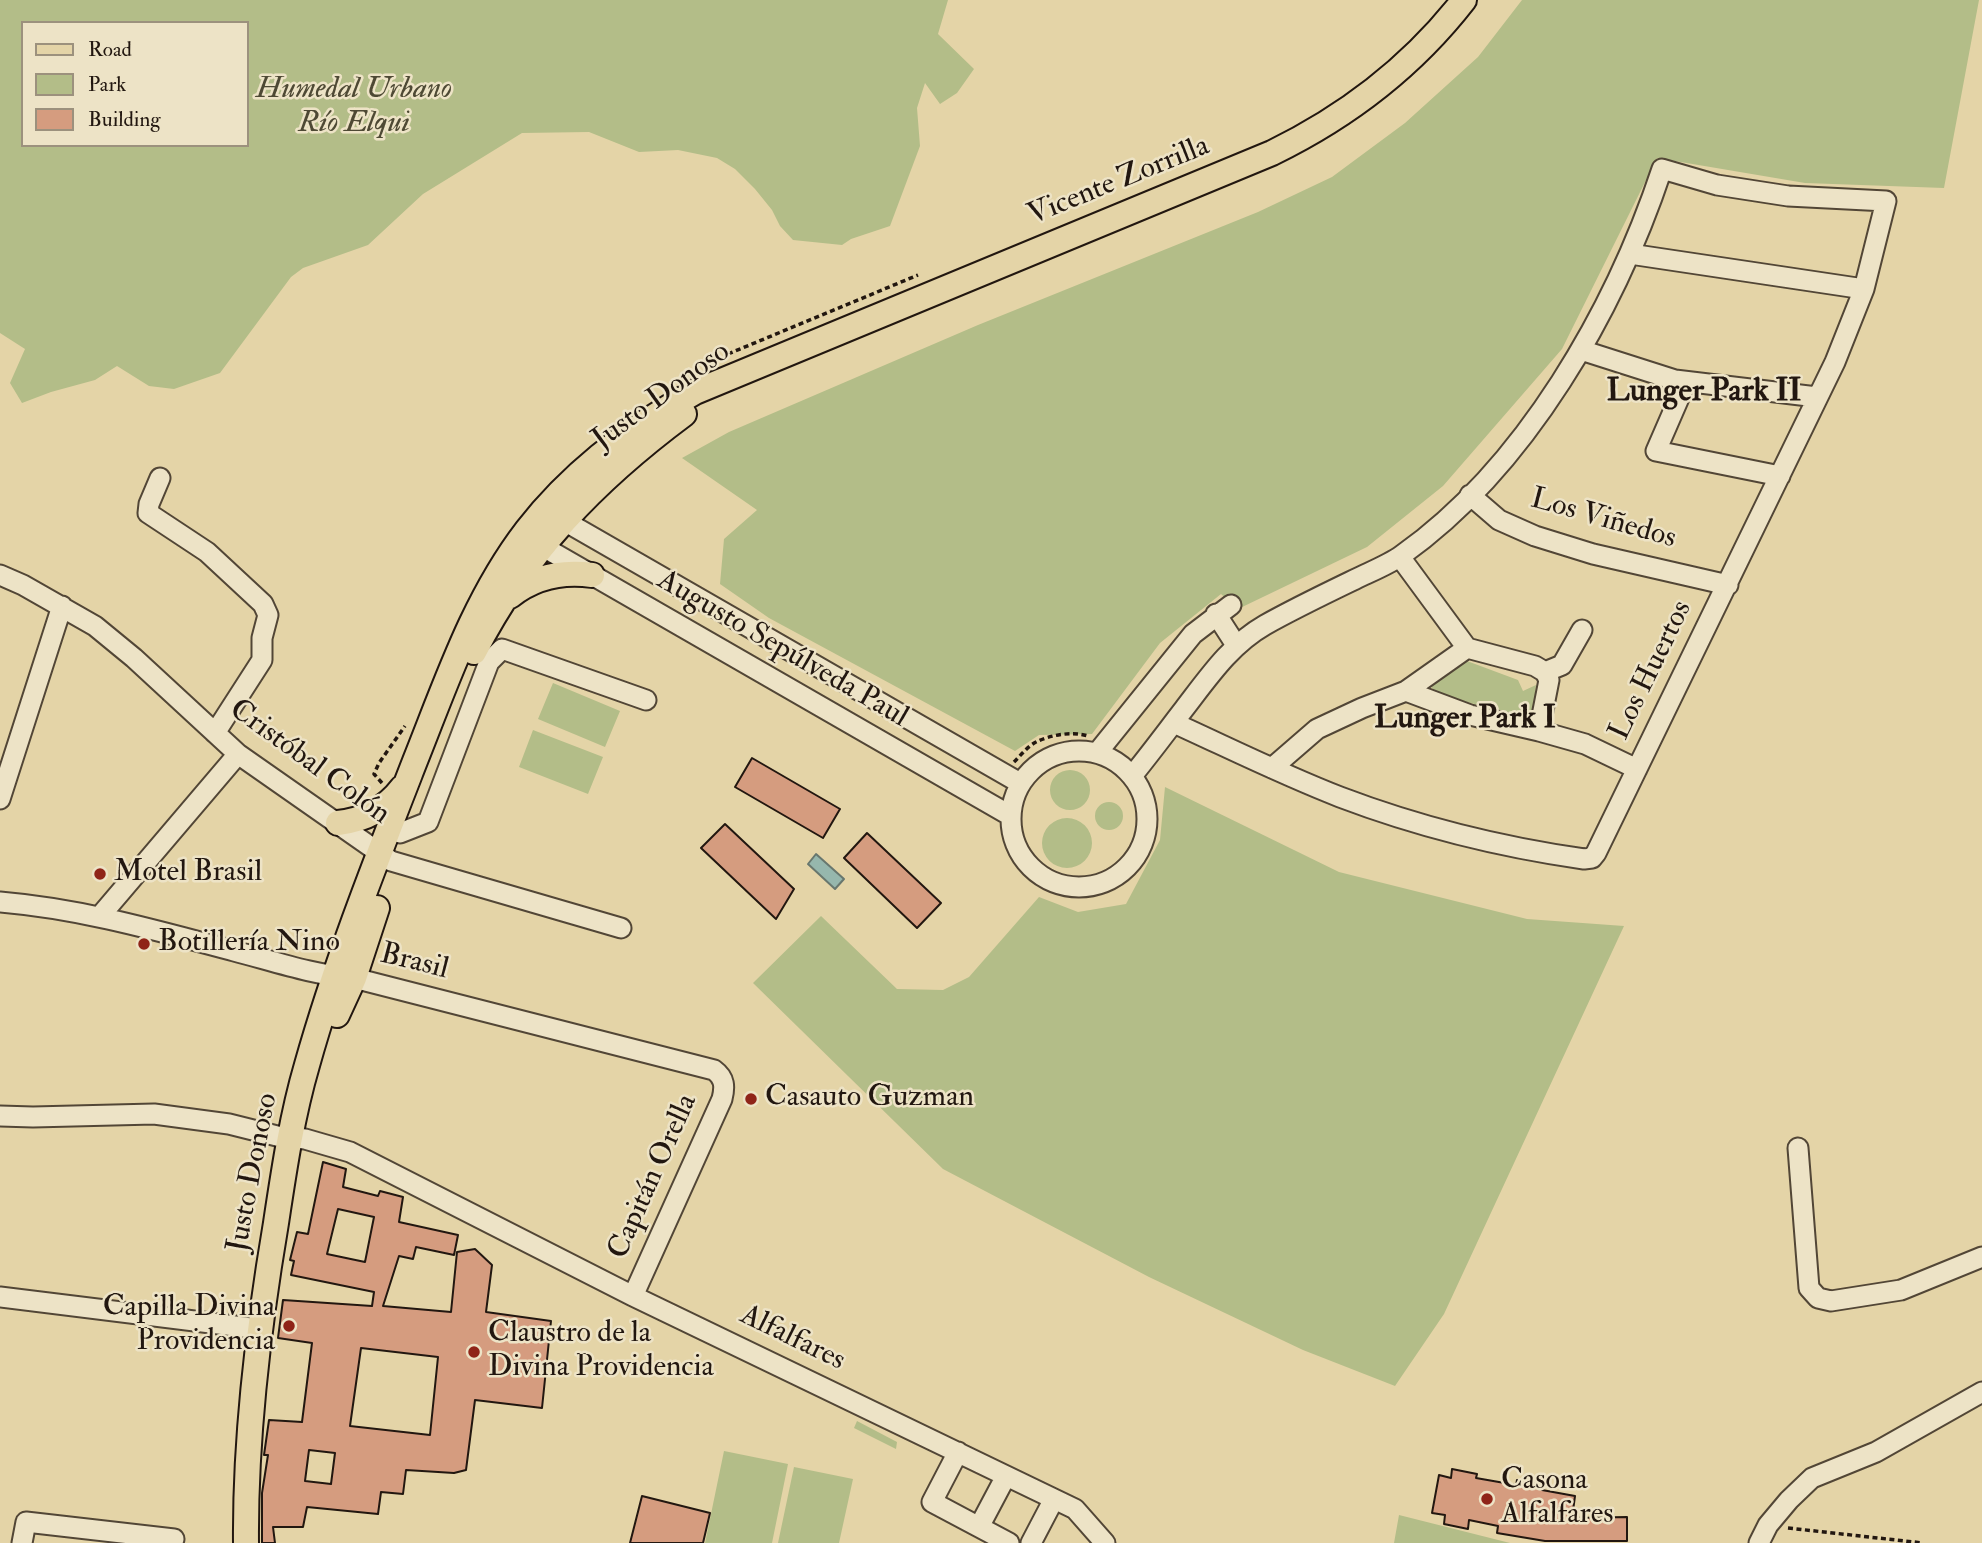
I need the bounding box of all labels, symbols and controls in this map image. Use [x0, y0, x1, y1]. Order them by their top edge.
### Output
legend [21, 21, 248, 147]
text: Road [88, 36, 132, 63]
text: Park [88, 71, 126, 98]
park label: Humedal Urbano Río Elqui [256, 73, 452, 144]
text: Building [88, 106, 161, 133]
street label: Vicente Zorrilla [1023, 129, 1215, 235]
street label: Justo Donoso [586, 335, 738, 459]
district label: Lunger Park II [1607, 374, 1801, 412]
street label: Los Viñedos [1526, 482, 1680, 558]
street label: Augusto Sepúlveda Paul [650, 563, 914, 737]
street label: Los Huertos [1603, 595, 1701, 747]
street label: Cristóbal Colón [222, 693, 396, 833]
district label: Lunger Park I [1374, 701, 1556, 739]
place label: Motel Brasil [114, 856, 262, 892]
marker: Motel Brasil [92, 866, 108, 882]
place label: Botillería Nino [158, 926, 340, 962]
marker: Botillería Nino [136, 936, 152, 952]
street label: Brasil [376, 937, 452, 989]
place label: Casauto Guzman [765, 1081, 974, 1117]
street label: Capitán Orella [602, 1089, 706, 1265]
street label: Justo Donoso [221, 1090, 287, 1256]
marker: Casauto Guzman [743, 1091, 759, 1107]
place label: Capilla Divina Providencia [103, 1291, 275, 1362]
street label: Alfalfares [734, 1298, 850, 1380]
place label: Claustro de la Divina Providencia [488, 1317, 714, 1388]
marker: Capilla Divina Providencia [281, 1318, 297, 1334]
marker: Claustro de la Divina Providencia [466, 1344, 482, 1360]
place label: Casona Alfalfares [1501, 1464, 1613, 1534]
marker: Casona Alfalfares [1479, 1491, 1495, 1507]

